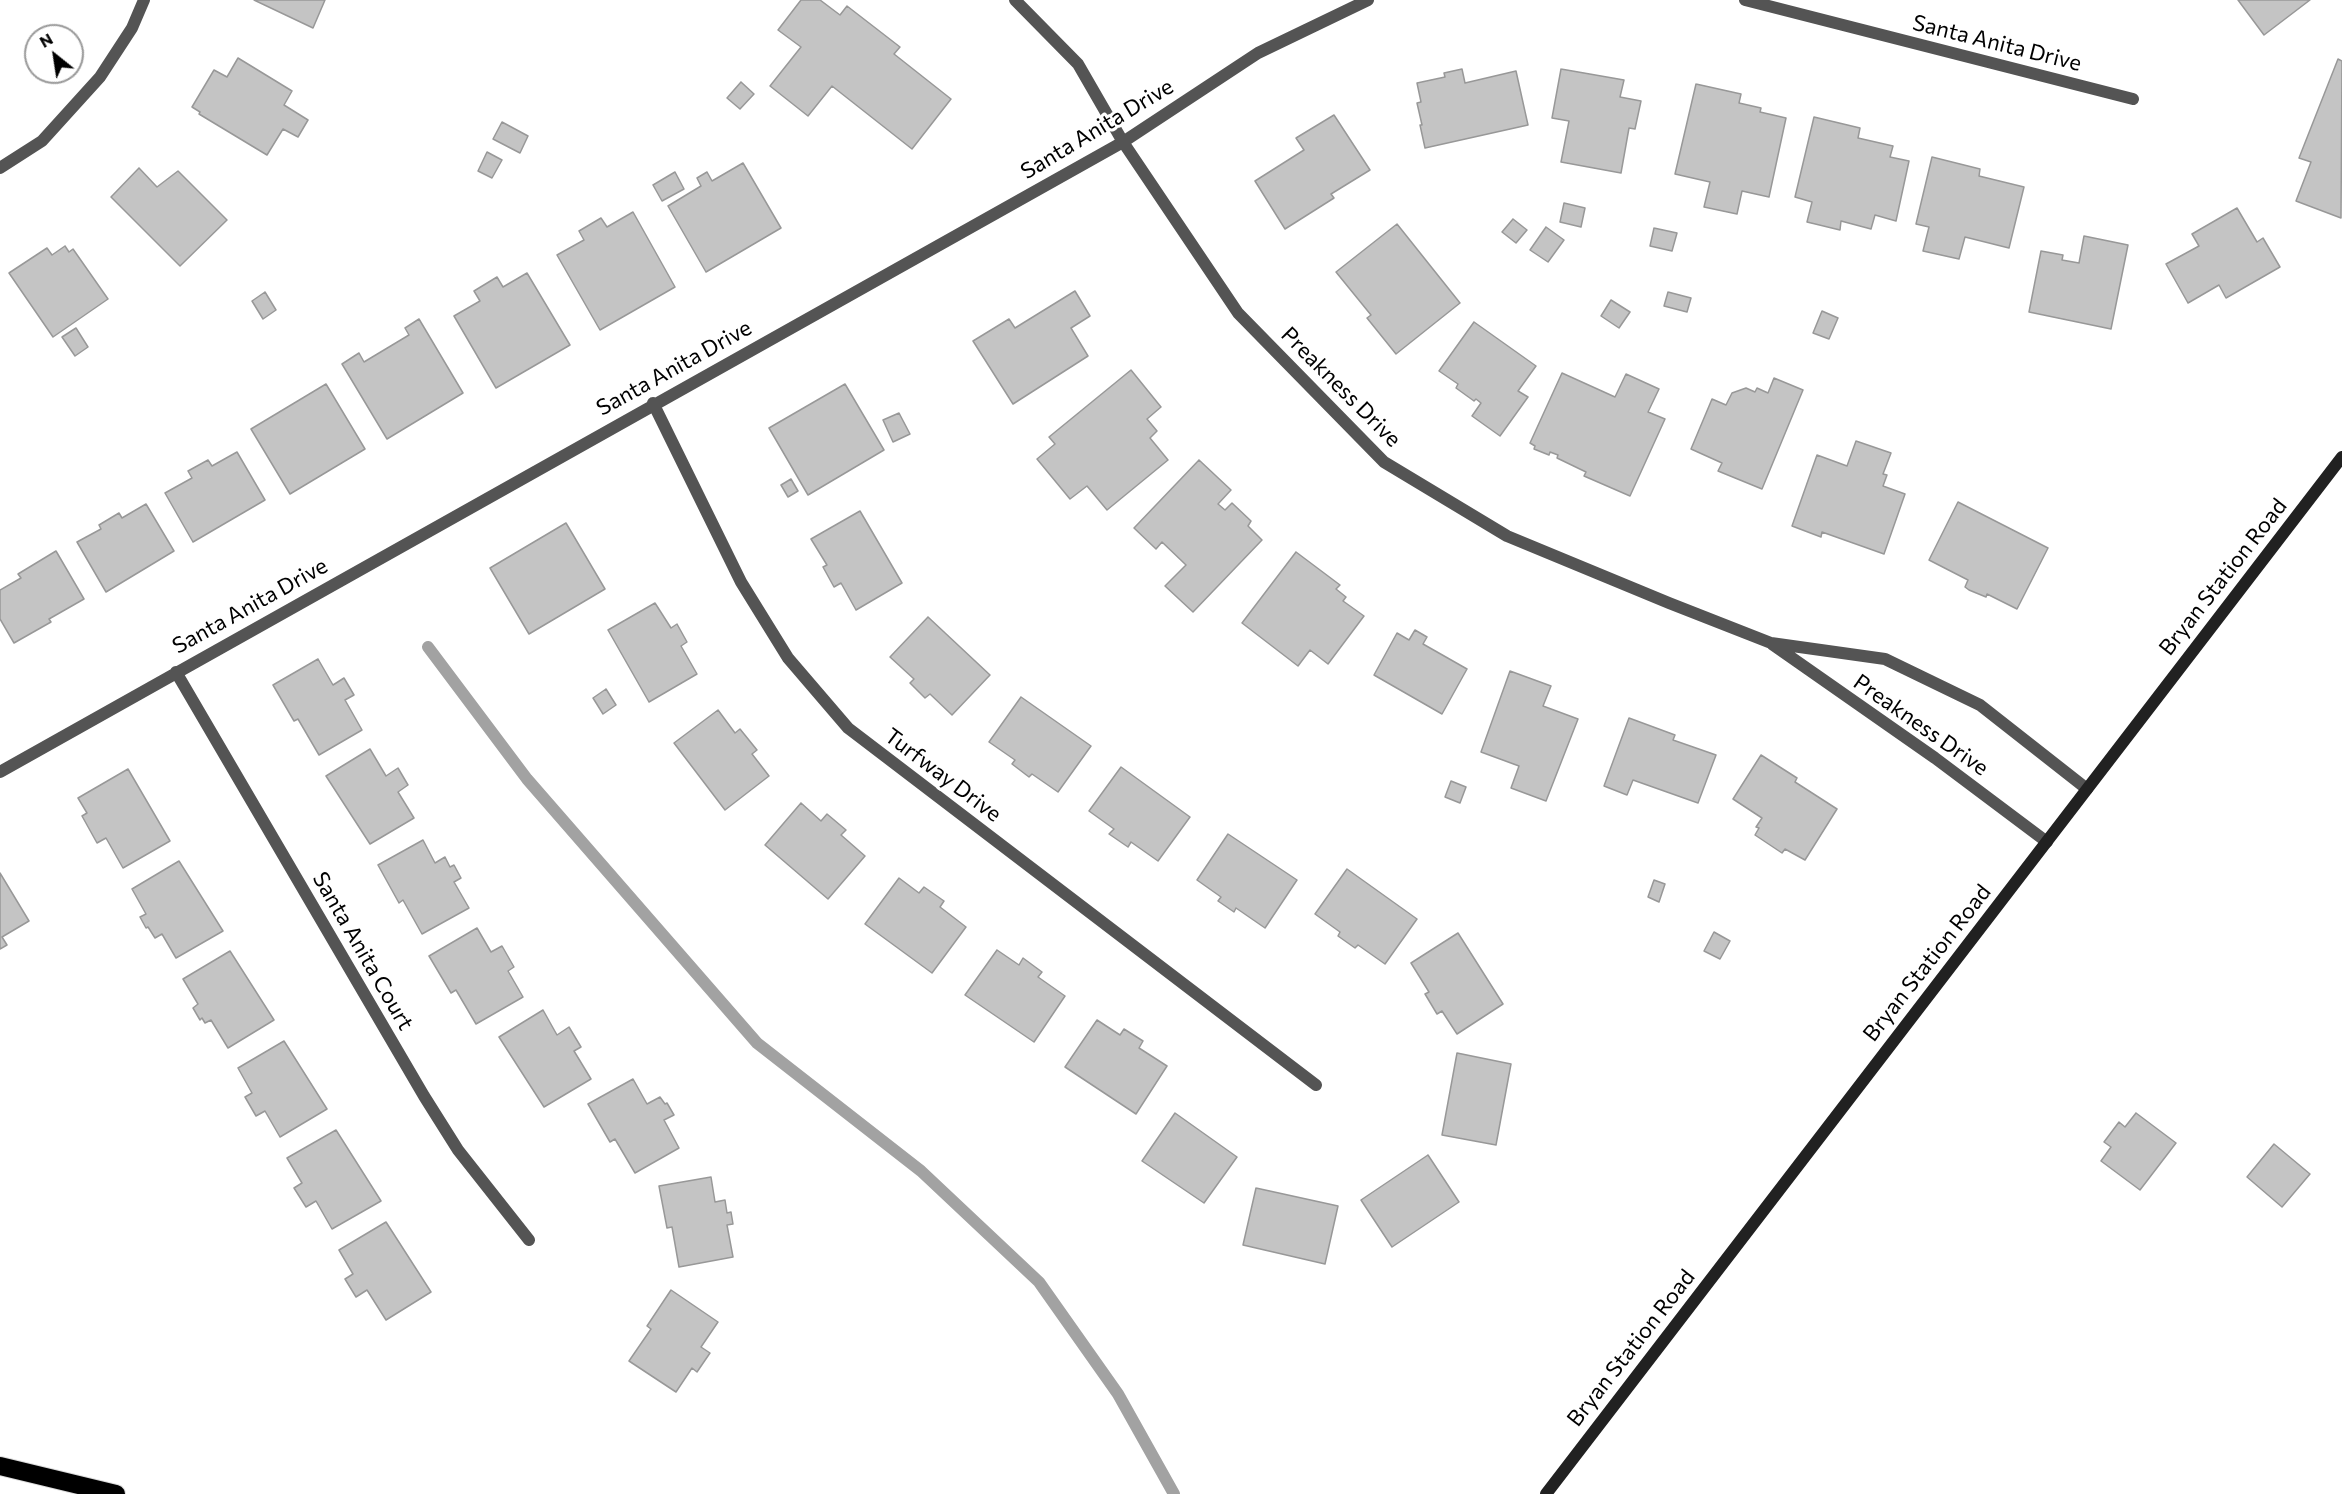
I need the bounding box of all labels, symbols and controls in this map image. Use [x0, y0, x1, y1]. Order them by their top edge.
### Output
street label: Santa Anita Drive [1910, 9, 2084, 77]
north arrow [24, 24, 84, 84]
text: N [36, 28, 56, 51]
street label: Santa Anita Drive [1016, 73, 1178, 185]
street label: Santa Anita Drive [592, 314, 756, 422]
street label: Preakness Drive [1276, 322, 1406, 452]
street label: Bryan Station Road [2154, 493, 2292, 661]
street label: Santa Anita Drive [168, 552, 332, 660]
street label: Preakness Drive [1848, 669, 1994, 781]
street label: Turfway Drive [879, 723, 1007, 827]
street label: Santa Anita Court [307, 867, 419, 1035]
street label: Bryan Station Road [1858, 879, 1996, 1047]
street label: Bryan Station Road [1562, 1264, 1700, 1432]

